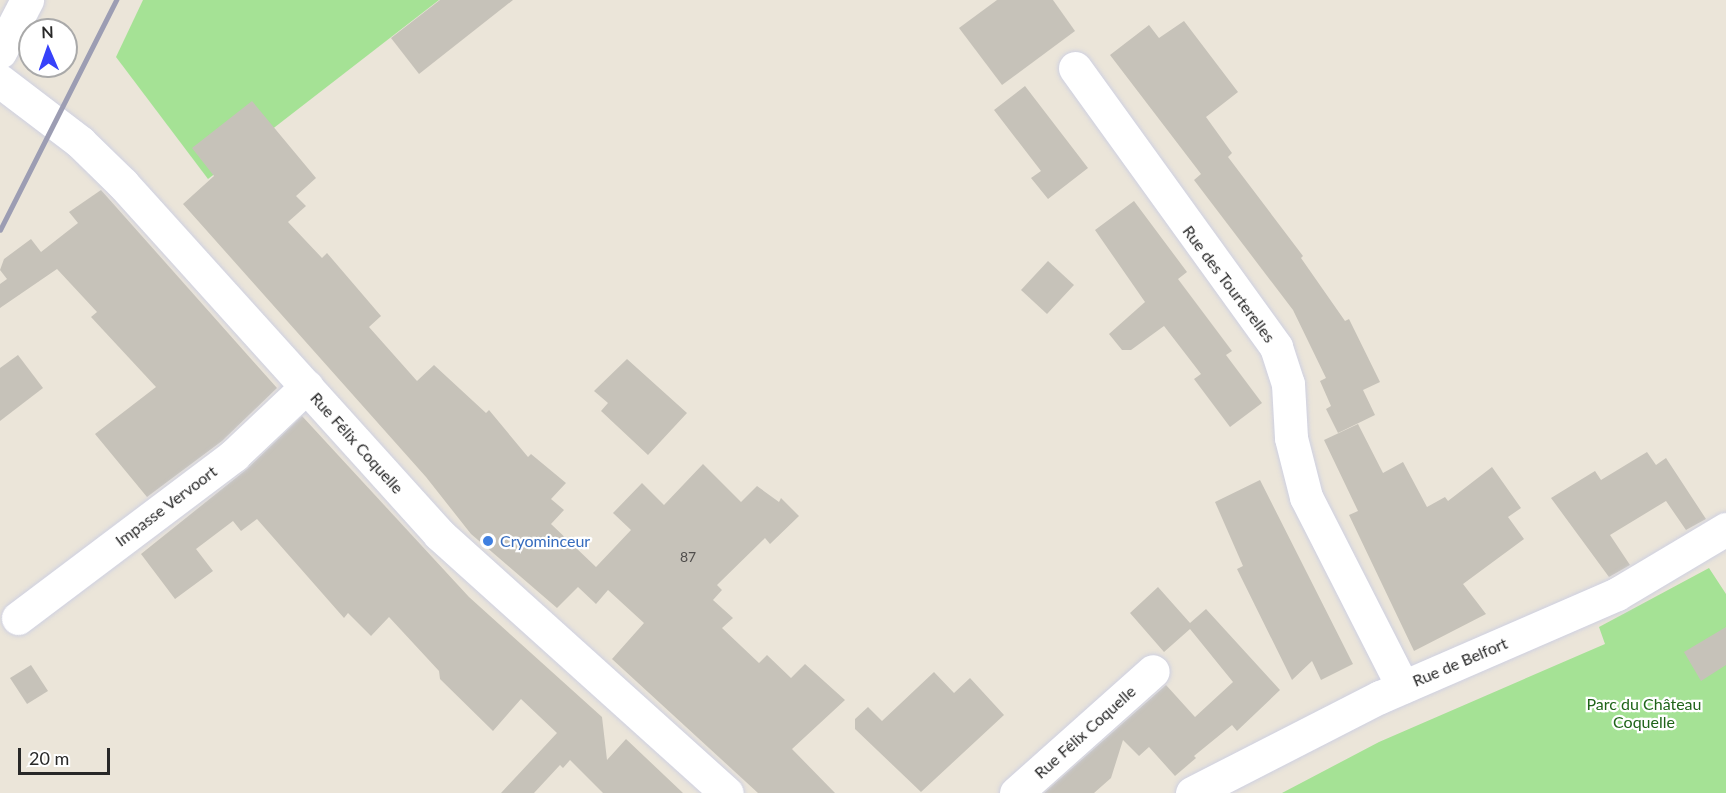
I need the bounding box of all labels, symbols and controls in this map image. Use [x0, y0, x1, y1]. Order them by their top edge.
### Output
north arrow [18, 18, 78, 78]
text: N [41, 22, 54, 41]
street label: Rue des Tourterelles [1179, 222, 1279, 346]
street label: Rue Félix Coquelle [307, 388, 407, 498]
street label: Impasse Vervoort [111, 461, 221, 551]
place label: Cryominceur [500, 531, 590, 551]
marker: Cryominceur [481, 534, 495, 548]
house number: 87 [680, 549, 696, 565]
street label: Rue de Belfort [1410, 633, 1510, 691]
street label: Rue Félix Coquelle [1030, 682, 1140, 782]
park label: Parc du Château Coquelle [1587, 694, 1701, 732]
scale bar [21, 736, 112, 774]
text: 20 m [29, 747, 69, 769]

